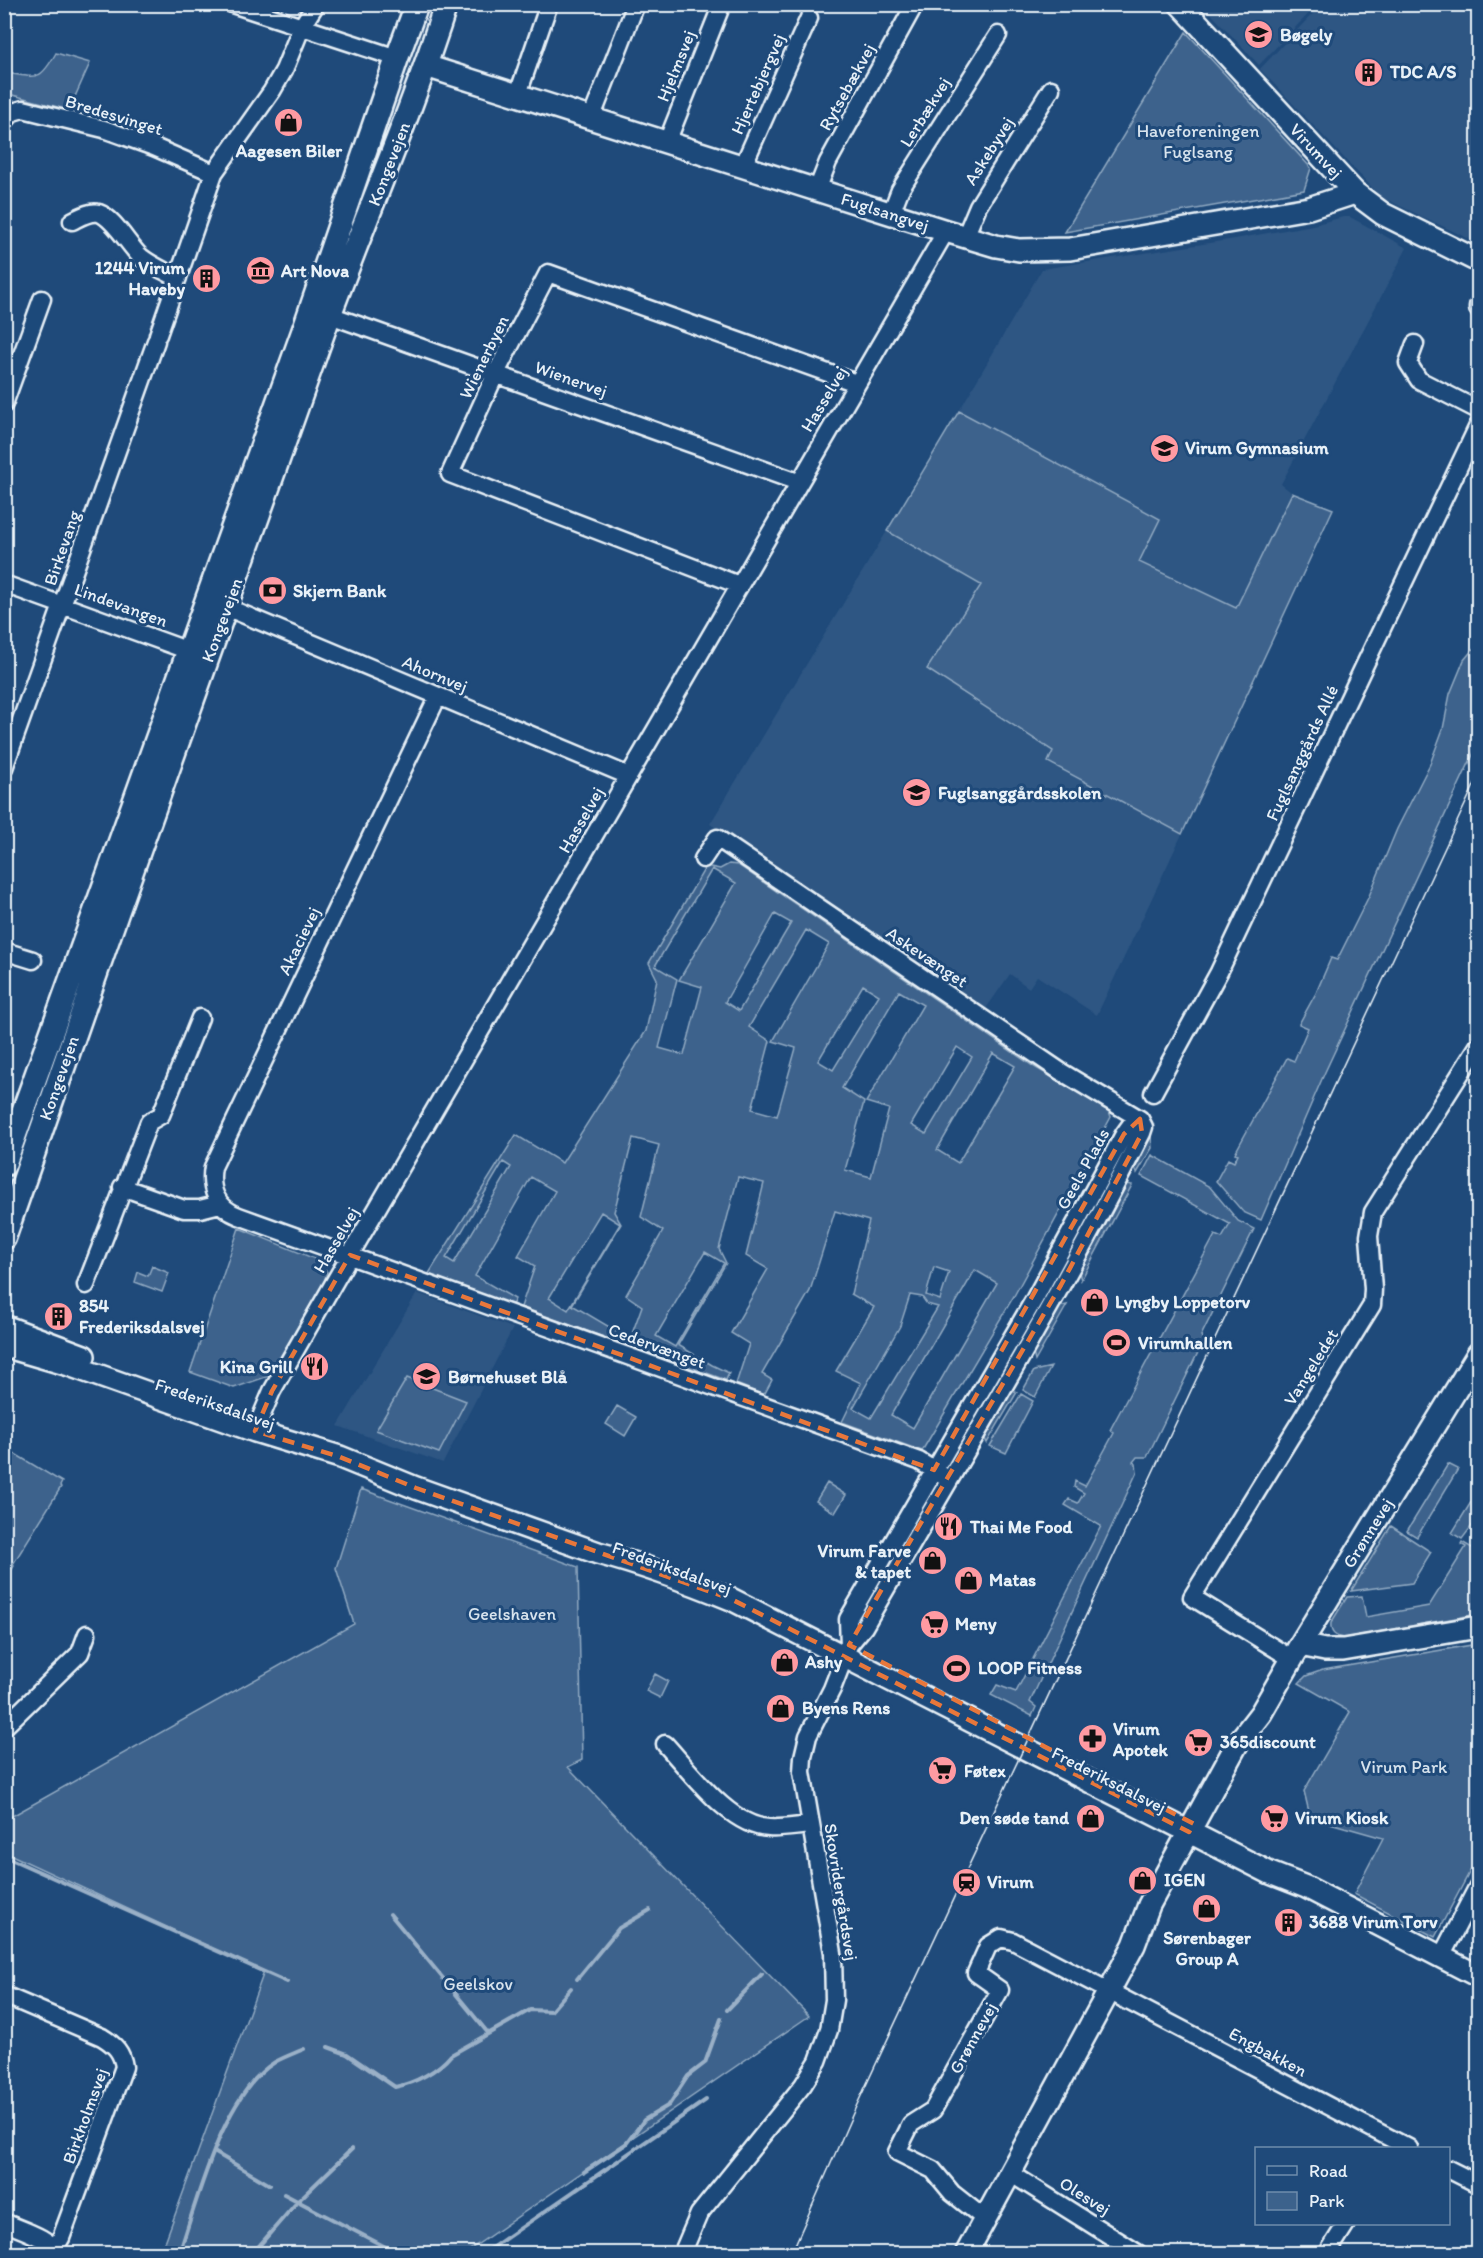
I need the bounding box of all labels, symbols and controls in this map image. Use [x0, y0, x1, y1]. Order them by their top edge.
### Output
school or university icon: Bøgely [1243, 19, 1275, 51]
place label: Bøgely [1280, 24, 1333, 46]
street label: Hjelmsvej [652, 27, 700, 105]
street label: Hjertebjergvej [726, 30, 790, 138]
street label: Rytsebækvej [814, 40, 880, 134]
building icon: TDC A/S [1353, 56, 1385, 88]
place label: TDC A/S [1389, 61, 1456, 83]
street label: Lerbækvej [895, 73, 955, 151]
street label: Bredesvinget [63, 90, 166, 140]
shop icon: Aagesen Biler [273, 106, 305, 138]
street label: Askebyvej [959, 113, 1019, 189]
street label: Kongevejen [363, 119, 415, 209]
street label: Virumvej [1285, 119, 1347, 183]
park label: Haveforeningen Fuglsang [1137, 120, 1259, 163]
place label: Aagesen Biler [235, 140, 343, 162]
street label: Fuglsangvej [838, 187, 932, 237]
museum icon: Art Nova [244, 255, 276, 287]
place label: 1244 Virum Haveby [95, 257, 186, 300]
place label: Art Nova [280, 260, 349, 282]
building icon: 1244 Virum Haveby [190, 262, 222, 294]
street label: Wienerbyen [454, 311, 514, 402]
street label: Wienervej [532, 356, 610, 402]
street label: Hasselvej [796, 362, 852, 436]
school or university icon: Virum Gymnasium [1148, 432, 1180, 464]
place label: Virum Gymnasium [1185, 437, 1329, 459]
street label: Birkevang [39, 507, 85, 589]
street label: Kongevejen [197, 574, 248, 665]
bank icon: Skjern Bank [256, 575, 288, 607]
street label: Lindevangen [71, 578, 171, 632]
place label: Skjern Bank [293, 580, 387, 602]
street label: Ahornvej [399, 650, 471, 698]
street label: Fuglsanggårds Allé [1261, 682, 1343, 824]
school or university icon: Fuglsanggårdsskolen [901, 777, 933, 809]
place label: Fuglsanggårdsskolen [938, 782, 1102, 804]
street label: Hasselvej [553, 783, 609, 857]
street label: Akacievej [273, 903, 325, 979]
street label: Askevænget [882, 922, 972, 992]
street label: Kongevejen [34, 1032, 84, 1123]
street label: Geels Plads [1052, 1125, 1114, 1213]
street label: Hasselvej [308, 1203, 364, 1277]
shop icon: Lyngby Loppetorv [1078, 1286, 1110, 1318]
place label: Lyngby Loppetorv [1115, 1291, 1251, 1313]
place label: 854 Frederiksdalsvej [79, 1295, 205, 1338]
building icon: 854 Frederiksdalsvej [42, 1300, 74, 1332]
street label: Cedervænget [605, 1318, 709, 1374]
street label: Vangeledet [1279, 1324, 1343, 1409]
sports icon: Virumhallen [1101, 1327, 1133, 1359]
place label: Virumhallen [1138, 1332, 1233, 1354]
restaurant icon: Kina Grill [298, 1351, 330, 1383]
place label: Kina Grill [220, 1356, 294, 1378]
school or university icon: Børnehuset Blå [411, 1361, 443, 1393]
place label: Børnehuset Blå [448, 1366, 568, 1388]
street label: Frederiksdalsvej [152, 1373, 278, 1435]
street label: Grønnevej [1338, 1494, 1398, 1572]
restaurant icon: Thai Me Food [933, 1511, 965, 1543]
place label: Thai Me Food [969, 1516, 1074, 1538]
street label: Frederiksdalsvej [609, 1536, 735, 1600]
place label: Virum Farve & tapet [818, 1540, 911, 1583]
shop icon: Virum Farve & tapet [916, 1545, 948, 1577]
shop icon: Matas [952, 1564, 984, 1596]
place label: Matas [989, 1569, 1036, 1591]
park label: Geelshaven [468, 1603, 556, 1625]
supermarket icon: Meny [918, 1608, 950, 1640]
place label: Meny [955, 1613, 997, 1635]
shop icon: Ashy [768, 1646, 800, 1678]
place label: Ashy [804, 1651, 843, 1673]
sports icon: LOOP Fitness [941, 1652, 973, 1684]
place label: LOOP Fitness [978, 1657, 1082, 1679]
shop icon: Byens Rens [765, 1692, 797, 1724]
place label: Byens Rens [802, 1697, 890, 1719]
place label: Virum Apotek [1112, 1718, 1169, 1761]
pharmacy icon: Virum Apotek [1076, 1723, 1108, 1755]
supermarket icon: 365discount [1183, 1726, 1215, 1758]
place label: 365discount [1220, 1731, 1316, 1753]
street label: Frederiksdalsvej [1048, 1742, 1170, 1818]
supermarket icon: Føtex [927, 1755, 959, 1787]
park label: Virum Park [1361, 1756, 1448, 1778]
place label: Føtex [964, 1760, 1006, 1782]
shop icon: Den søde tand [1074, 1802, 1106, 1834]
supermarket icon: Virum Kiosk [1258, 1802, 1290, 1834]
place label: Den søde tand [959, 1807, 1069, 1829]
place label: Virum Kiosk [1295, 1807, 1389, 1829]
street label: Skovridergårdsvej [819, 1822, 863, 1962]
shop icon: IGEN [1127, 1864, 1159, 1896]
station icon: Virum [950, 1866, 982, 1898]
place label: IGEN [1164, 1869, 1205, 1891]
place label: Virum [987, 1871, 1034, 1893]
shop icon: Sørenbager Group A [1191, 1893, 1223, 1925]
building icon: 3688 Virum Torv [1272, 1906, 1304, 1938]
place label: 3688 Virum Torv [1309, 1911, 1438, 1933]
place label: Sørenbager Group A [1163, 1927, 1252, 1970]
park label: Geelskov [443, 1973, 513, 1995]
street label: Grønnevej [944, 1998, 1002, 2078]
street label: Engbakken [1225, 2022, 1311, 2082]
street label: Birkholmsvej [57, 2065, 113, 2167]
legend [1255, 2147, 1450, 2225]
text: Road [1309, 2160, 1348, 2182]
street label: Olesvej [1055, 2172, 1115, 2220]
text: Park [1309, 2190, 1344, 2212]

